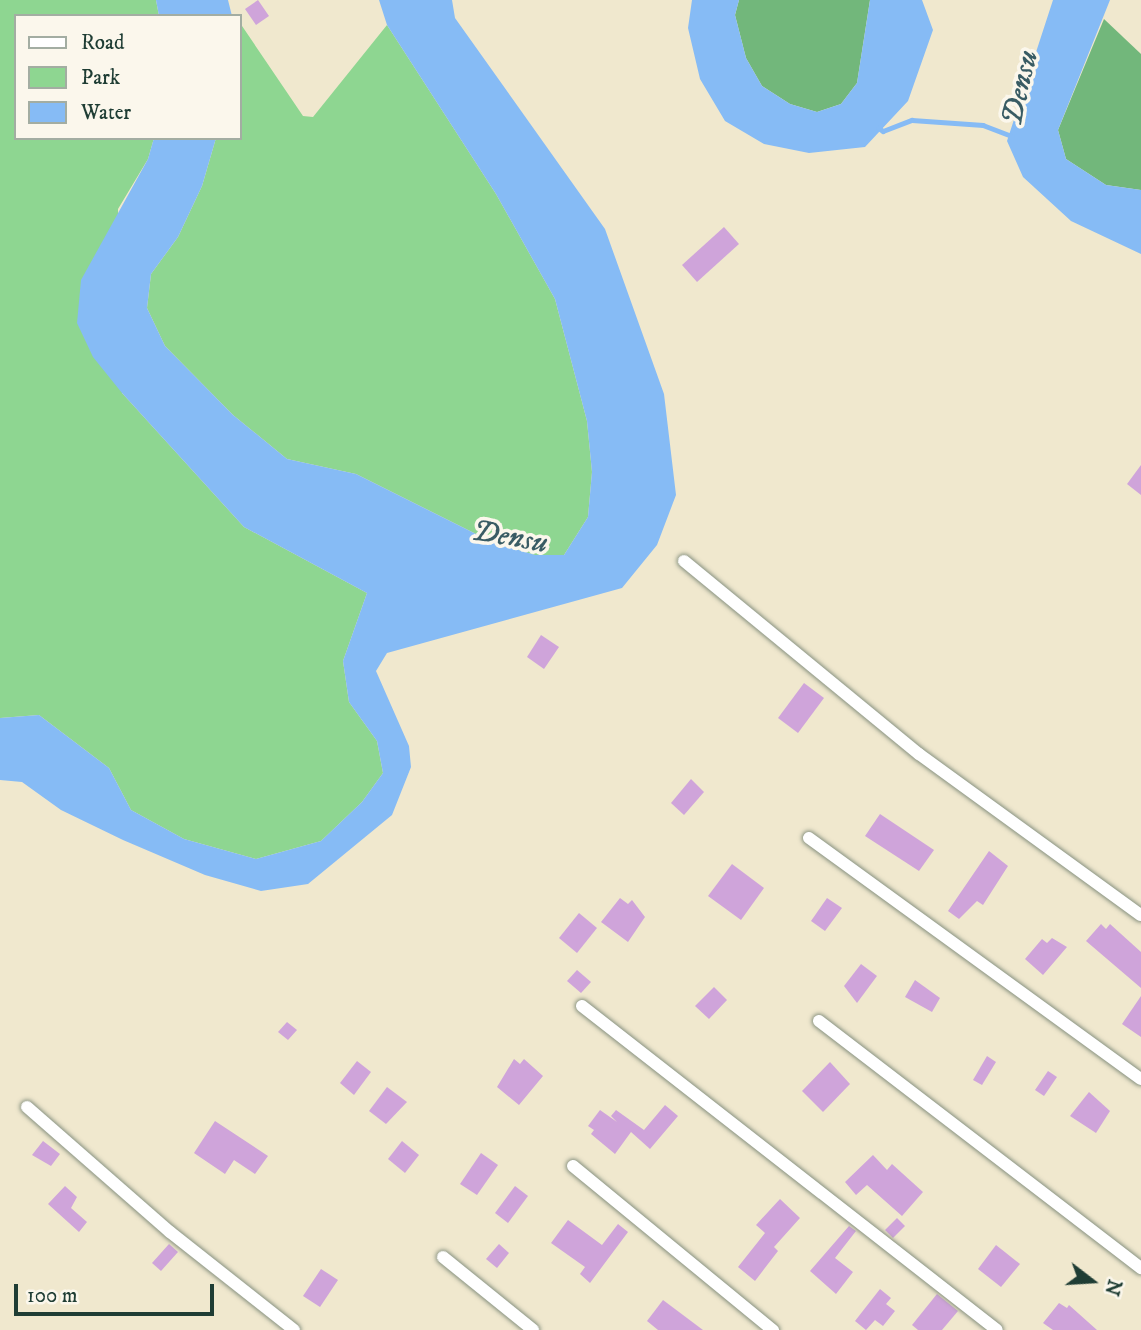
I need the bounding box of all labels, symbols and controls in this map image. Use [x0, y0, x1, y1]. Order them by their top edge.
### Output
legend [14, 14, 242, 140]
text: Road [81, 30, 125, 56]
water label: Densu [995, 47, 1047, 129]
text: Park [81, 65, 120, 91]
text: Water [81, 100, 131, 126]
water label: Densu [469, 514, 551, 562]
north arrow [1057, 1246, 1127, 1316]
scale bar [18, 1270, 217, 1314]
text: N [1099, 1276, 1126, 1298]
text: 100 m [27, 1283, 78, 1309]

